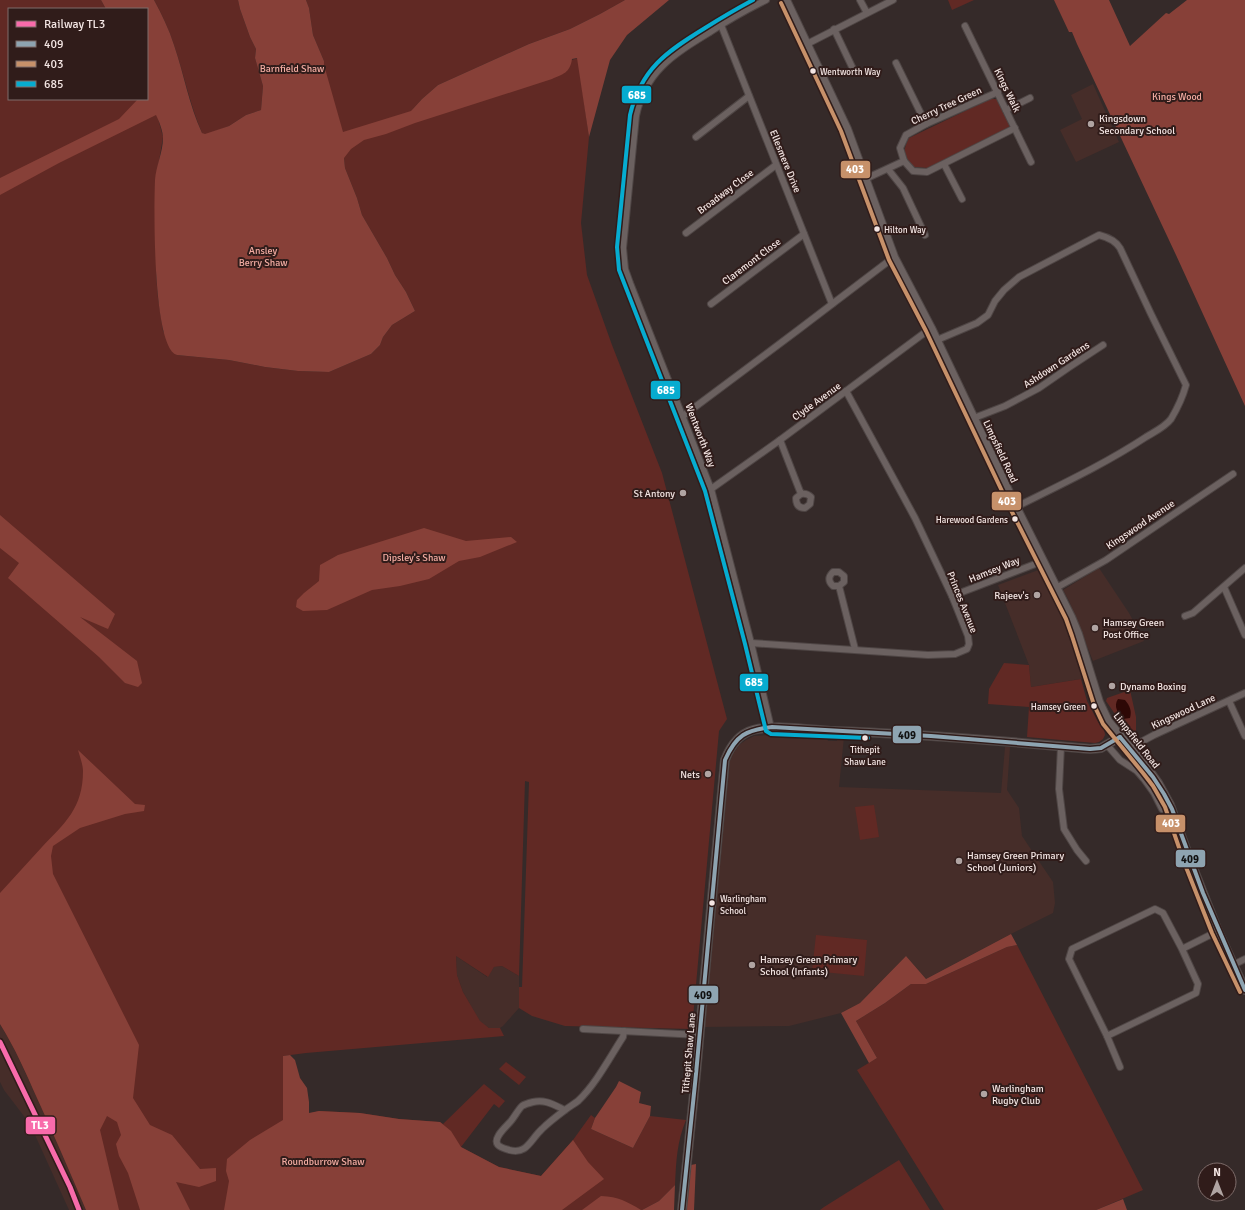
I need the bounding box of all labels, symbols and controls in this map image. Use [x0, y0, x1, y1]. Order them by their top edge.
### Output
legend [8, 8, 148, 100]
text: Railway TL3 [44, 17, 105, 32]
text: 409 [44, 37, 63, 52]
text: 403 [44, 57, 63, 72]
park label: Barnfield Shaw [260, 63, 325, 75]
marker: Wentworth Way [808, 66, 818, 76]
place label: Wentworth Way [820, 67, 881, 78]
street label: Kings Walk [991, 67, 1023, 114]
text: 685 [44, 77, 63, 92]
street label: Cherry Tree Green [909, 84, 984, 128]
line badge: 685 [621, 85, 652, 104]
text: 685 [628, 89, 646, 102]
park label: Kings Wood [1152, 91, 1202, 103]
place label: Kingsdown Secondary School [1099, 113, 1175, 137]
marker: Kingsdown Secondary School [1086, 119, 1096, 129]
street label: Ellesmere Drive [767, 128, 803, 195]
line badge: 403 [840, 160, 871, 179]
text: 403 [846, 163, 864, 176]
street label: Broadway Close [695, 167, 756, 217]
marker: Hilton Way [872, 224, 882, 234]
place label: Hilton Way [884, 225, 926, 236]
street label: Claremont Close [720, 236, 783, 288]
park label: Ansley Berry Shaw [239, 245, 288, 269]
street label: Ashdown Gardens [1021, 339, 1092, 391]
line badge: 685 [650, 380, 681, 400]
street label: Clyde Avenue [790, 380, 843, 423]
text: 685 [657, 384, 675, 397]
street label: Wentworth Way [682, 402, 718, 469]
street label: Limpsfield Road [980, 418, 1020, 485]
place label: St Antony [634, 488, 675, 500]
marker: St Antony [678, 488, 688, 498]
line badge: 403 [991, 491, 1022, 511]
text: 403 [998, 495, 1016, 508]
street label: Kingswood Avenue [1104, 497, 1177, 552]
marker: Harewood Gardens [1010, 514, 1020, 524]
place label: Harewood Gardens [936, 515, 1008, 526]
park label: Dipsley's Shaw [382, 552, 446, 564]
street label: Hamsey Way [967, 554, 1022, 586]
street label: Princes Avenue [944, 570, 980, 635]
place label: Rajeev's [994, 590, 1030, 602]
marker: Rajeev's [1032, 590, 1042, 600]
place label: Hamsey Green Post Office [1103, 617, 1164, 641]
marker: Hamsey Green Post Office [1090, 623, 1100, 633]
line badge: 685 [739, 673, 769, 692]
text: 685 [745, 676, 763, 689]
marker: Dynamo Boxing [1107, 681, 1117, 691]
place label: Dynamo Boxing [1120, 681, 1186, 693]
street label: Kingswood Lane [1149, 692, 1217, 732]
marker: Hamsey Green [1089, 701, 1099, 711]
place label: Hamsey Green [1031, 702, 1086, 713]
street label: Limpsfield Road [1111, 710, 1162, 771]
line badge: 409 [892, 725, 922, 744]
text: 409 [898, 729, 916, 742]
marker: Tithepit Shaw Lane [860, 733, 870, 743]
place label: Tithepit Shaw Lane [844, 745, 886, 768]
place label: Nets [680, 769, 701, 781]
marker: Nets [703, 769, 713, 779]
line badge: 403 [1155, 814, 1186, 833]
text: 403 [1162, 817, 1180, 830]
line badge: 409 [1175, 849, 1206, 868]
place label: Hamsey Green Primary School (Juniors) [967, 850, 1065, 874]
text: 409 [1181, 853, 1199, 866]
marker: Hamsey Green Primary School (Juniors) [954, 856, 964, 866]
place label: Warlingham School [720, 894, 767, 917]
marker: Warlingham School [707, 898, 717, 908]
place label: Hamsey Green Primary School (Infants) [760, 954, 858, 978]
marker: Hamsey Green Primary School (Infants) [747, 960, 757, 970]
line badge: 409 [688, 985, 719, 1004]
text: 409 [694, 989, 712, 1002]
street label: Tithepit Shaw Lane [679, 1012, 699, 1094]
place label: Warlingham Rugby Club [992, 1083, 1044, 1107]
marker: Warlingham Rugby Club [979, 1089, 989, 1099]
line badge: TL3 [25, 1116, 56, 1135]
text: TL3 [31, 1119, 49, 1132]
park label: Roundburrow Shaw [282, 1156, 365, 1168]
north arrow [1197, 1162, 1237, 1202]
text: N [1213, 1166, 1221, 1179]

